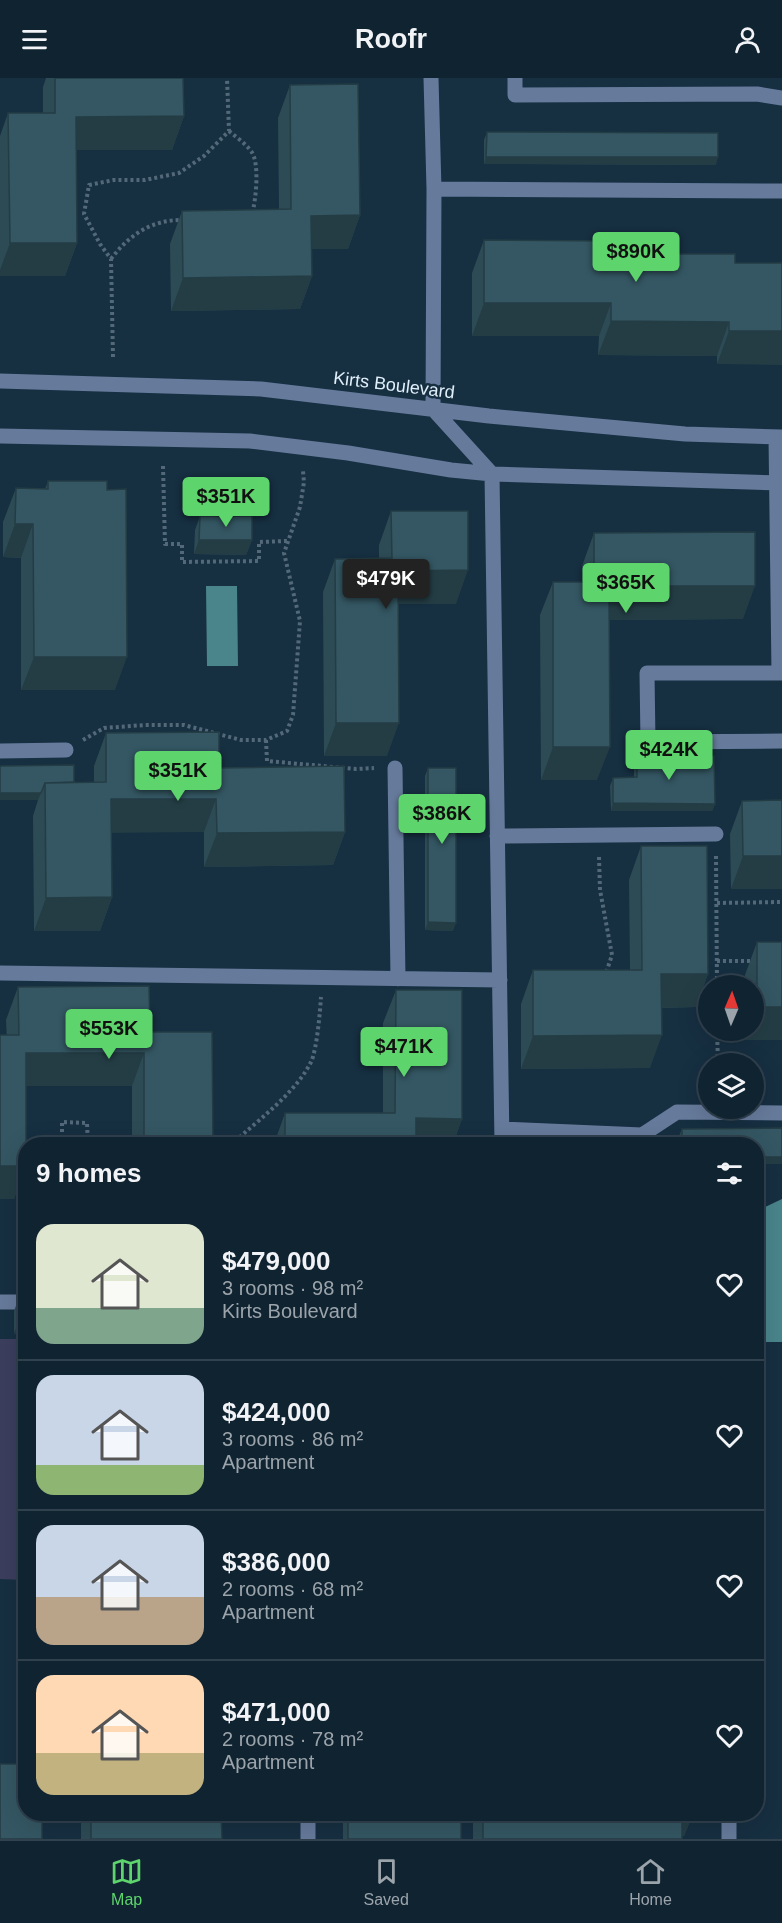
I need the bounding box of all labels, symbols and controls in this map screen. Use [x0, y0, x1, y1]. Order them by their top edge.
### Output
icon: menu [18, 23, 51, 56]
icon: person [731, 23, 764, 56]
text: Roofr [355, 24, 427, 54]
pin: $890K [594, 232, 678, 283]
text: $890K [607, 240, 665, 262]
street label: Kirts Boulevard [332, 368, 456, 402]
pin: $351K [184, 477, 268, 528]
text: $351K [197, 485, 255, 507]
pin: $479K [344, 559, 428, 610]
pin: $365K [584, 563, 668, 614]
text: $479K [357, 567, 415, 589]
text: $365K [597, 571, 655, 593]
pin: $424K [627, 730, 711, 781]
text: $424K [640, 738, 698, 760]
pin: $351K [136, 751, 220, 802]
text: $351K [149, 759, 207, 781]
pin: $386K [400, 794, 484, 845]
text: $386K [413, 802, 471, 824]
north arrow [698, 975, 764, 1041]
map controls [698, 975, 764, 1119]
pin: $553K [67, 1009, 151, 1060]
text: $553K [80, 1017, 138, 1039]
pin: $471K [362, 1027, 446, 1078]
text: $471K [375, 1035, 433, 1057]
button: layers [698, 1053, 764, 1119]
icon: filters [713, 1157, 746, 1190]
text: 9 homes [36, 1158, 142, 1188]
text: $479,000 [222, 1246, 330, 1276]
icon: home [84, 1248, 156, 1320]
icon: heart [713, 1268, 746, 1301]
text: 3 rooms · 98 m² [222, 1277, 363, 1299]
text: Kirts Boulevard [222, 1300, 358, 1322]
text: $424,000 [222, 1397, 330, 1427]
icon: home [84, 1399, 156, 1471]
icon: heart [713, 1419, 746, 1452]
text: 3 rooms · 86 m² [222, 1428, 363, 1450]
text: Apartment [222, 1451, 314, 1473]
text: $386,000 [222, 1547, 330, 1577]
icon: home [84, 1549, 156, 1621]
icon: heart [713, 1569, 746, 1602]
text: 2 rooms · 68 m² [222, 1578, 363, 1600]
text: Apartment [222, 1601, 314, 1623]
text: $471,000 [222, 1697, 330, 1727]
icon: home [84, 1699, 156, 1771]
icon: heart [713, 1719, 746, 1752]
text: 2 rooms · 78 m² [222, 1728, 363, 1750]
text: Apartment [222, 1751, 314, 1773]
tab: Map [110, 1855, 143, 1909]
tab: Saved [363, 1855, 409, 1909]
tab: Home [629, 1855, 672, 1909]

